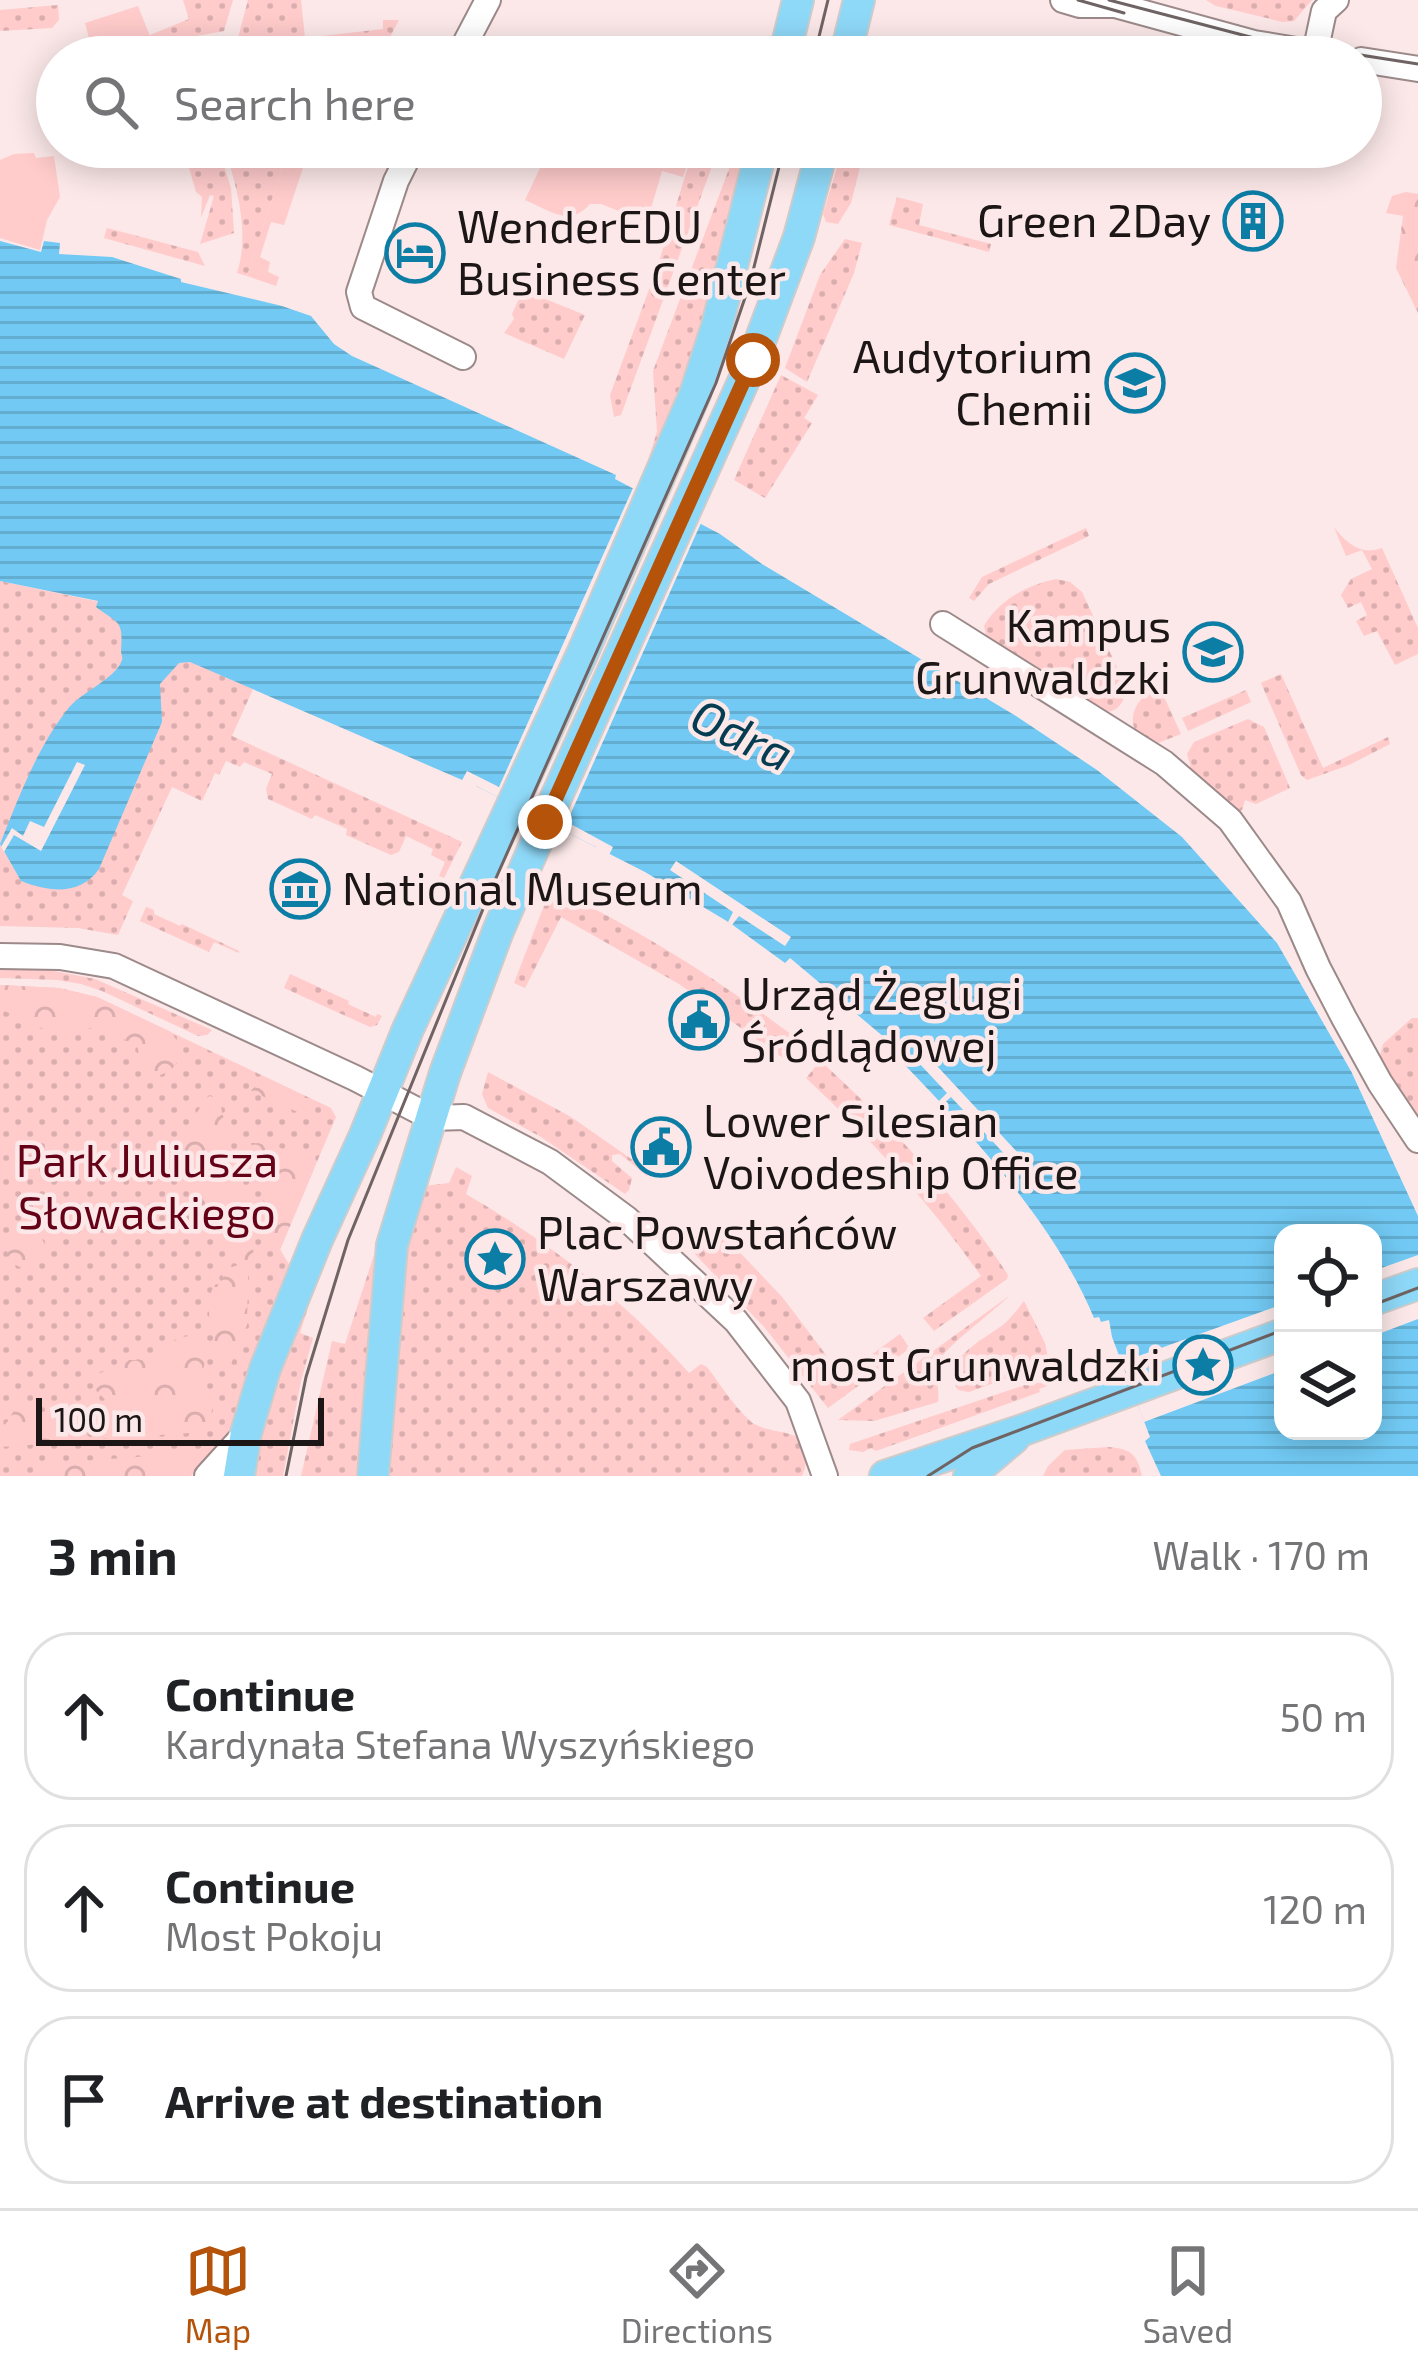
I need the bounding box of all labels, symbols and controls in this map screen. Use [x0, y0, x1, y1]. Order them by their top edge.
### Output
search box [36, 36, 1382, 168]
icon: search [78, 69, 144, 135]
text: Search here [174, 75, 416, 129]
building icon: Green 2Day [1222, 190, 1284, 252]
place label: Green 2Day [977, 192, 1211, 246]
place label: WenderEDU Business Center [457, 198, 786, 304]
hotel icon: WenderEDU Business Center [384, 222, 446, 284]
place label: Audytorium Chemii [853, 328, 1093, 434]
route start [726, 333, 780, 387]
school or university icon: Audytorium Chemii [1104, 352, 1166, 414]
place label: Kampus Grunwaldzki [915, 597, 1171, 703]
school or university icon: Kampus Grunwaldzki [1182, 621, 1244, 683]
water label: Odra [683, 685, 803, 782]
route end [518, 795, 572, 849]
museum icon: National Museum [269, 858, 331, 920]
place label: National Museum [342, 860, 703, 914]
place label: Urząd Żeglugi Śródlądowej [741, 965, 1023, 1072]
public building icon: Urząd Żeglugi Śródlądowej [668, 989, 730, 1051]
place label: Lower Silesian Voivodeship Office [703, 1092, 1078, 1198]
public building icon: Lower Silesian Voivodeship Office [630, 1116, 692, 1178]
park label: Park Juliusza Słowackiego [16, 1132, 278, 1238]
place label: Plac Powstańców Warszawy [537, 1204, 897, 1310]
map controls [1274, 1224, 1382, 1440]
button: locate [1274, 1224, 1382, 1332]
place icon: Plac Powstańców Warszawy [464, 1228, 526, 1290]
button: layers [1274, 1332, 1382, 1440]
place icon: most Grunwaldzki [1172, 1334, 1234, 1396]
place label: most Grunwaldzki [790, 1336, 1161, 1390]
scale bar [36, 1392, 324, 1445]
text: 100 m [54, 1399, 143, 1439]
text: 3 min [48, 1524, 178, 1585]
text: Walk · 170 m [1153, 1531, 1370, 1578]
text: Continue [165, 1666, 355, 1720]
icon: ahead [51, 1683, 117, 1749]
text: 50 m [1280, 1693, 1367, 1740]
text: Kardynała Stefana Wyszyńskiego [165, 1720, 755, 1767]
text: Continue [165, 1858, 355, 1912]
icon: ahead [51, 1875, 117, 1941]
text: 120 m [1263, 1885, 1367, 1932]
text: Most Pokoju [165, 1912, 383, 1959]
icon: arrive [51, 2067, 117, 2133]
text: Arrive at destination [165, 2073, 603, 2127]
tab: Map [185, 2238, 251, 2350]
tab: Directions [621, 2238, 773, 2350]
tab: Saved [1143, 2238, 1233, 2350]

